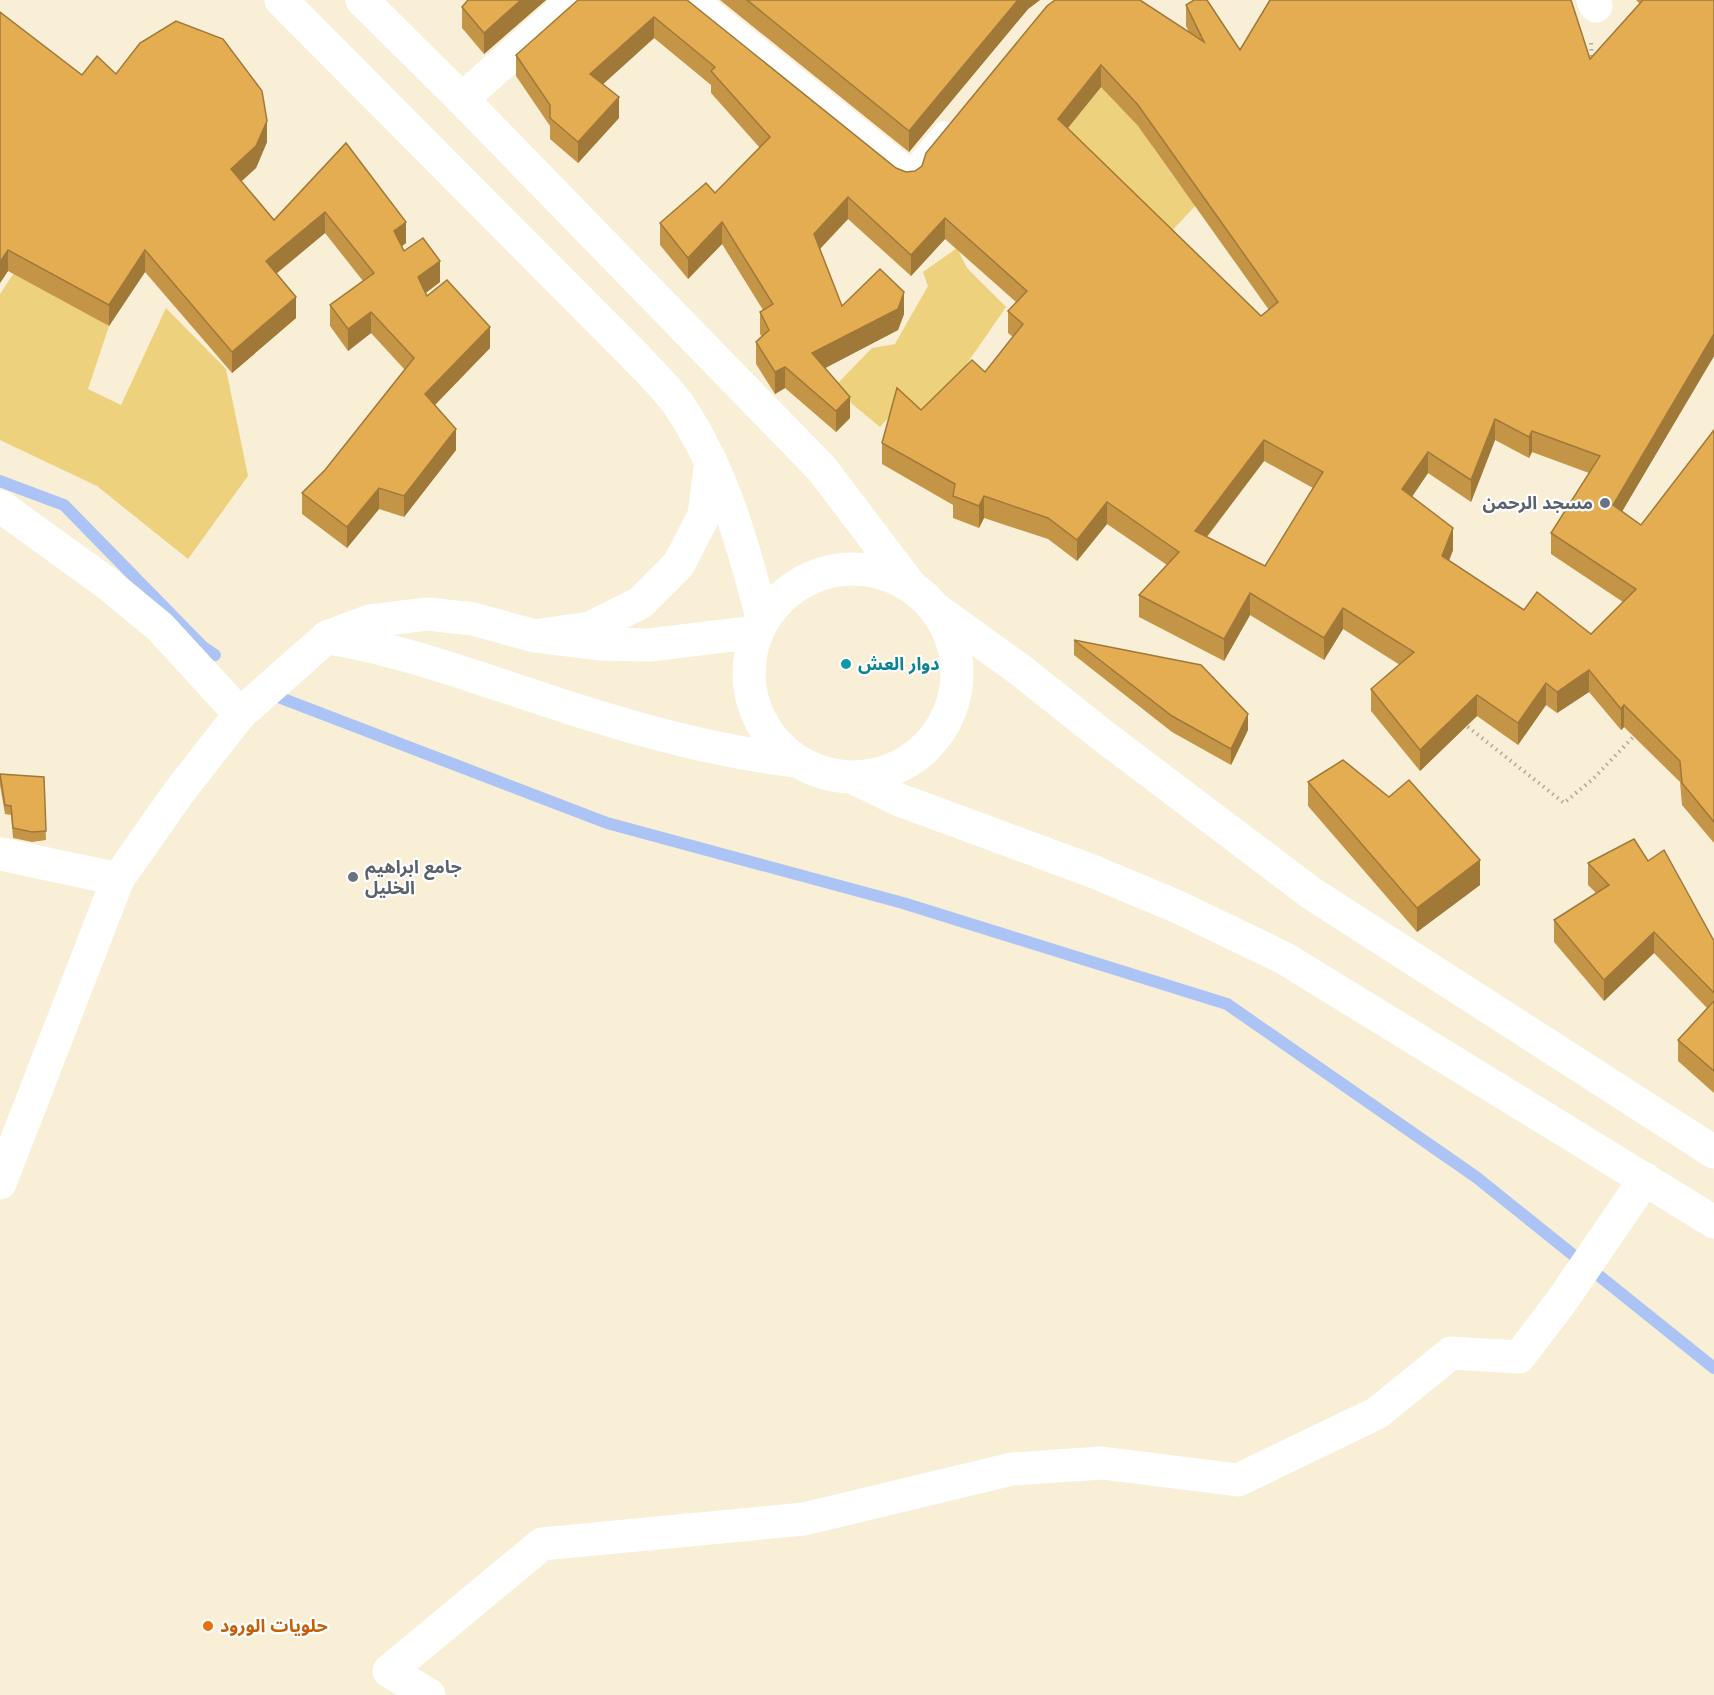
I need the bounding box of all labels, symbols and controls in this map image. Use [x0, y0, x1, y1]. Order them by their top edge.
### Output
place label: مسجد الرحمن [1482, 493, 1593, 514]
marker: مسجد الرحمن [1598, 496, 1612, 510]
place label: دوار العش [858, 654, 940, 675]
marker: دوار العش [839, 657, 853, 671]
place label: جامع ابراهيم الخليل [365, 857, 462, 898]
marker: جامع ابراهيم الخليل [346, 870, 360, 884]
place label: حلويات الورود [220, 1616, 328, 1637]
marker: حلويات الورود [201, 1619, 215, 1633]

